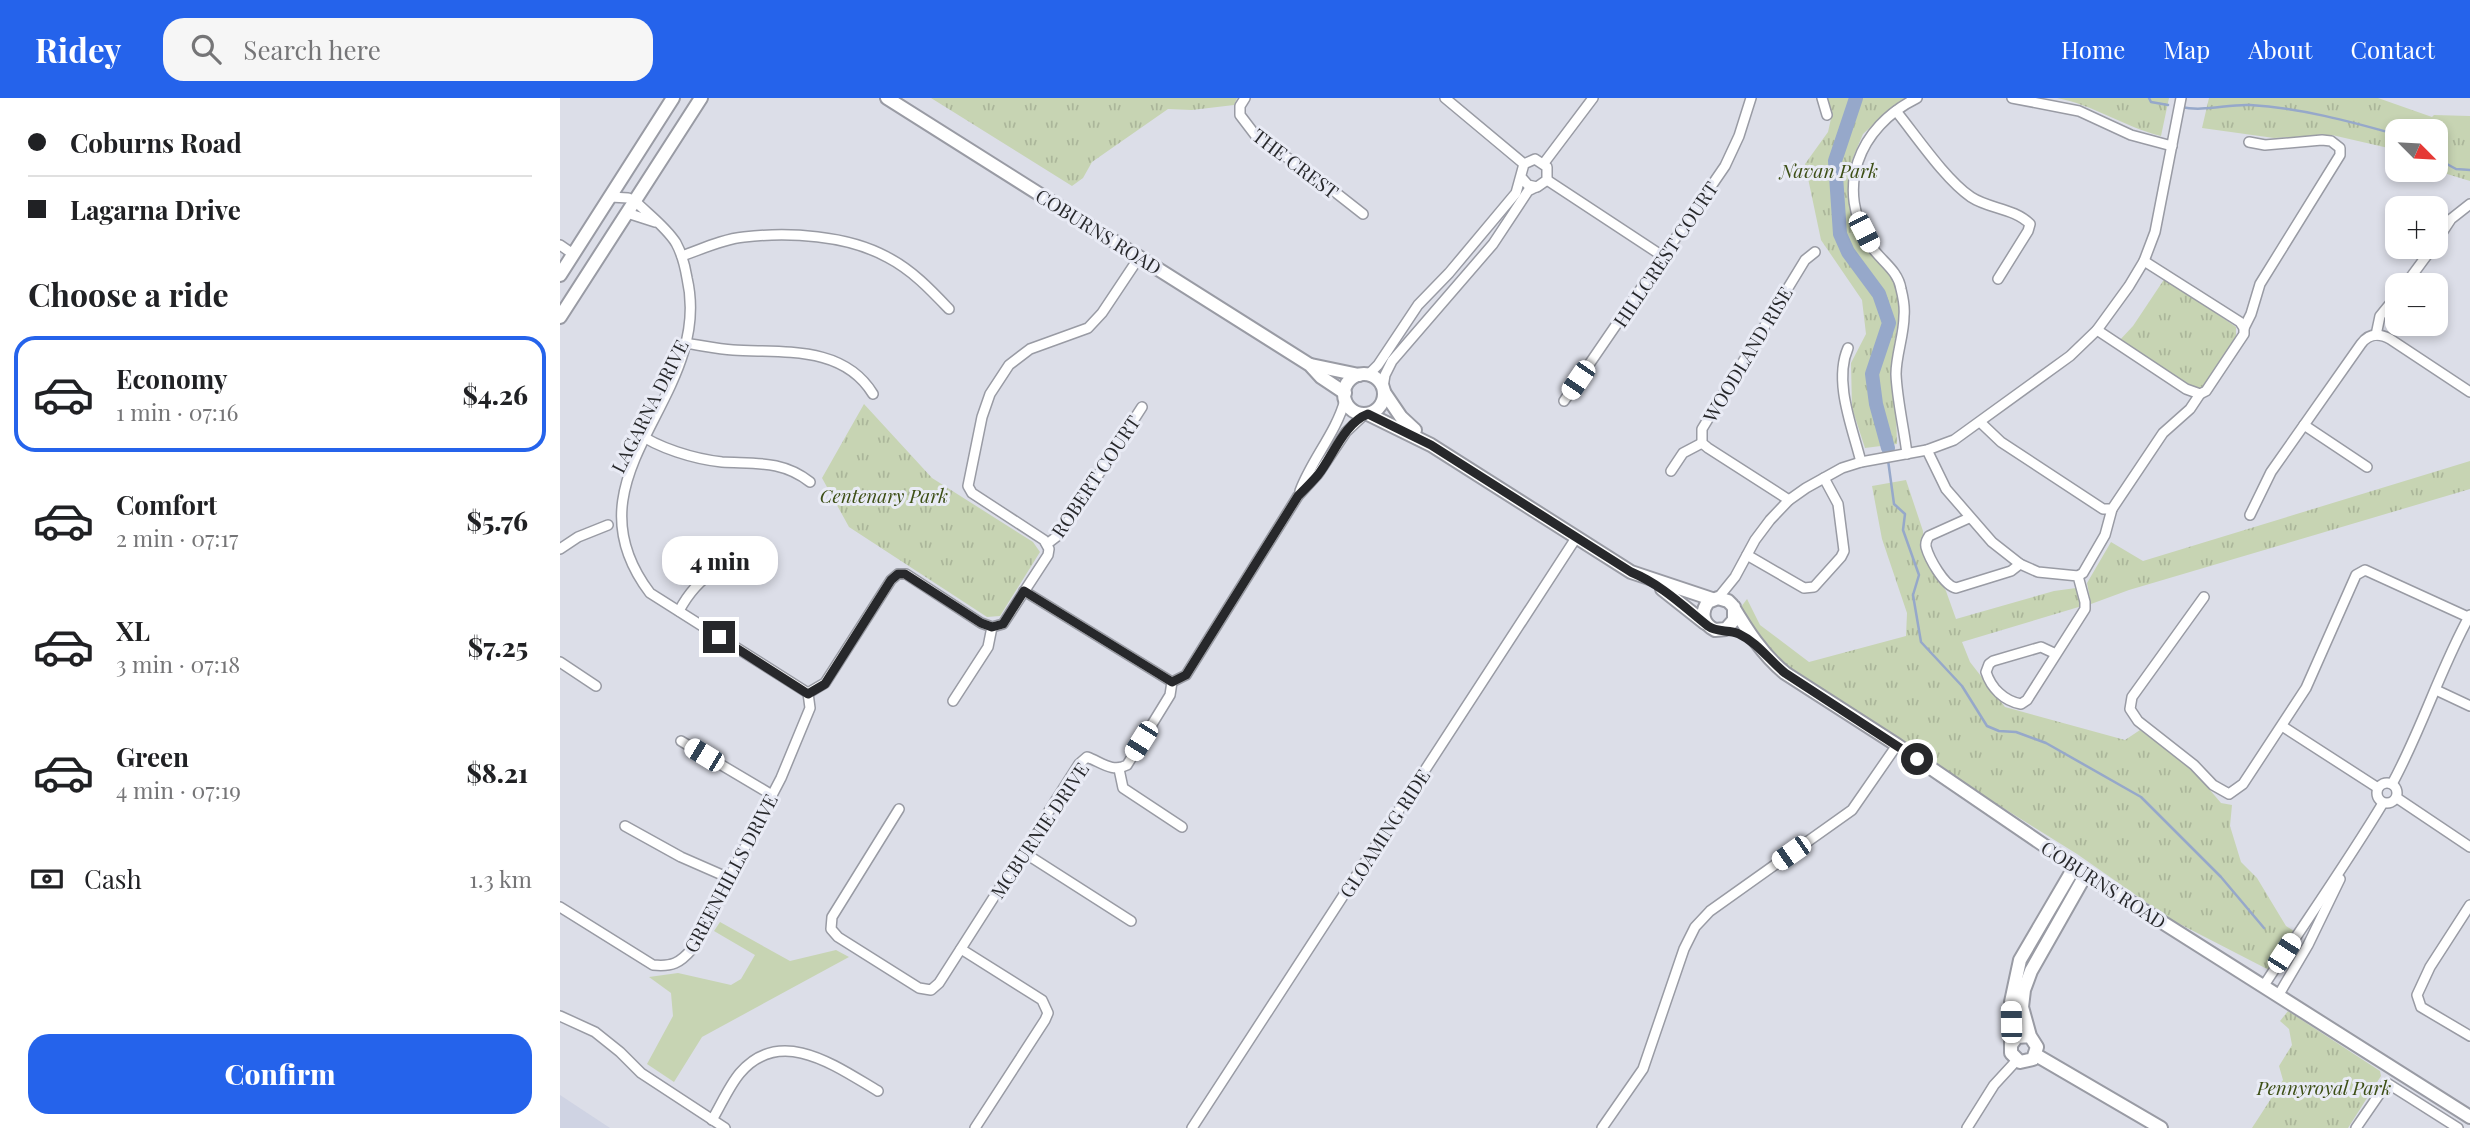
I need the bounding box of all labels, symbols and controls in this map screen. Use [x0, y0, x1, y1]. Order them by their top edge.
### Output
search box [163, 18, 653, 81]
text: Ridey [35, 27, 121, 71]
icon: search [187, 30, 225, 68]
text: Search here [243, 32, 381, 67]
text: Home [2061, 33, 2125, 65]
text: Map [2163, 33, 2210, 65]
text: About [2248, 33, 2312, 65]
text: Contact [2350, 33, 2435, 65]
north arrow [2385, 119, 2448, 182]
map controls [2385, 119, 2448, 336]
street label: THE CREST [1248, 122, 1345, 204]
text: Coburns Road [70, 125, 242, 160]
park label: Navan Park [1778, 157, 1878, 183]
street label: HILLCREST COURT [1607, 176, 1724, 332]
street label: COBURNS ROAD [1031, 182, 1167, 280]
text: Lagarna Drive [70, 192, 241, 227]
button: + [2385, 196, 2448, 259]
car [1846, 209, 1883, 255]
text: Choose a ride [28, 272, 229, 315]
button: − [2385, 273, 2448, 336]
street label: WOODLAND RISE [1696, 281, 1798, 427]
street label: LAGARNA DRIVE [604, 335, 694, 477]
car [1558, 357, 1599, 403]
text: Economy [116, 361, 227, 396]
icon: car [32, 363, 95, 426]
text: $4.26 [462, 377, 528, 412]
text: 1 min · 07:16 [116, 396, 238, 427]
street label: ROBERT COURT [1045, 410, 1146, 542]
park label: Centenary Park [820, 482, 948, 508]
text: Comfort [116, 487, 217, 522]
icon: car [32, 489, 95, 552]
text: $5.76 [467, 503, 528, 538]
text: 2 min · 07:17 [116, 522, 238, 553]
callout: 4 min [661, 536, 777, 584]
text: 4 min [690, 545, 750, 576]
text: XL [116, 613, 150, 648]
icon: car [32, 615, 95, 678]
route end [703, 621, 735, 653]
text: $7.25 [468, 629, 528, 664]
text: 3 min · 07:18 [116, 648, 240, 679]
car [1121, 718, 1162, 764]
car [681, 735, 728, 775]
text: Green [116, 739, 189, 774]
icon: car [32, 741, 95, 804]
route start [1901, 743, 1933, 775]
text: $8.21 [466, 755, 528, 790]
street label: MCBURNIE DRIVE [984, 757, 1094, 903]
street label: GLOAMING RIDE [1333, 764, 1435, 902]
text: 4 min · 07:19 [116, 774, 241, 805]
street label: GREENHILLS DRIVE [677, 789, 783, 957]
car [1768, 832, 1815, 874]
street label: COBURNS ROAD [2037, 834, 2171, 934]
icon: cash [28, 860, 66, 898]
text: Cash [84, 861, 142, 896]
text: 1.3 km [469, 863, 532, 894]
car [2264, 930, 2305, 976]
car [2001, 1001, 2022, 1043]
button: Confirm [28, 1034, 532, 1114]
park label: Pennyroyal Park [2256, 1074, 2391, 1100]

